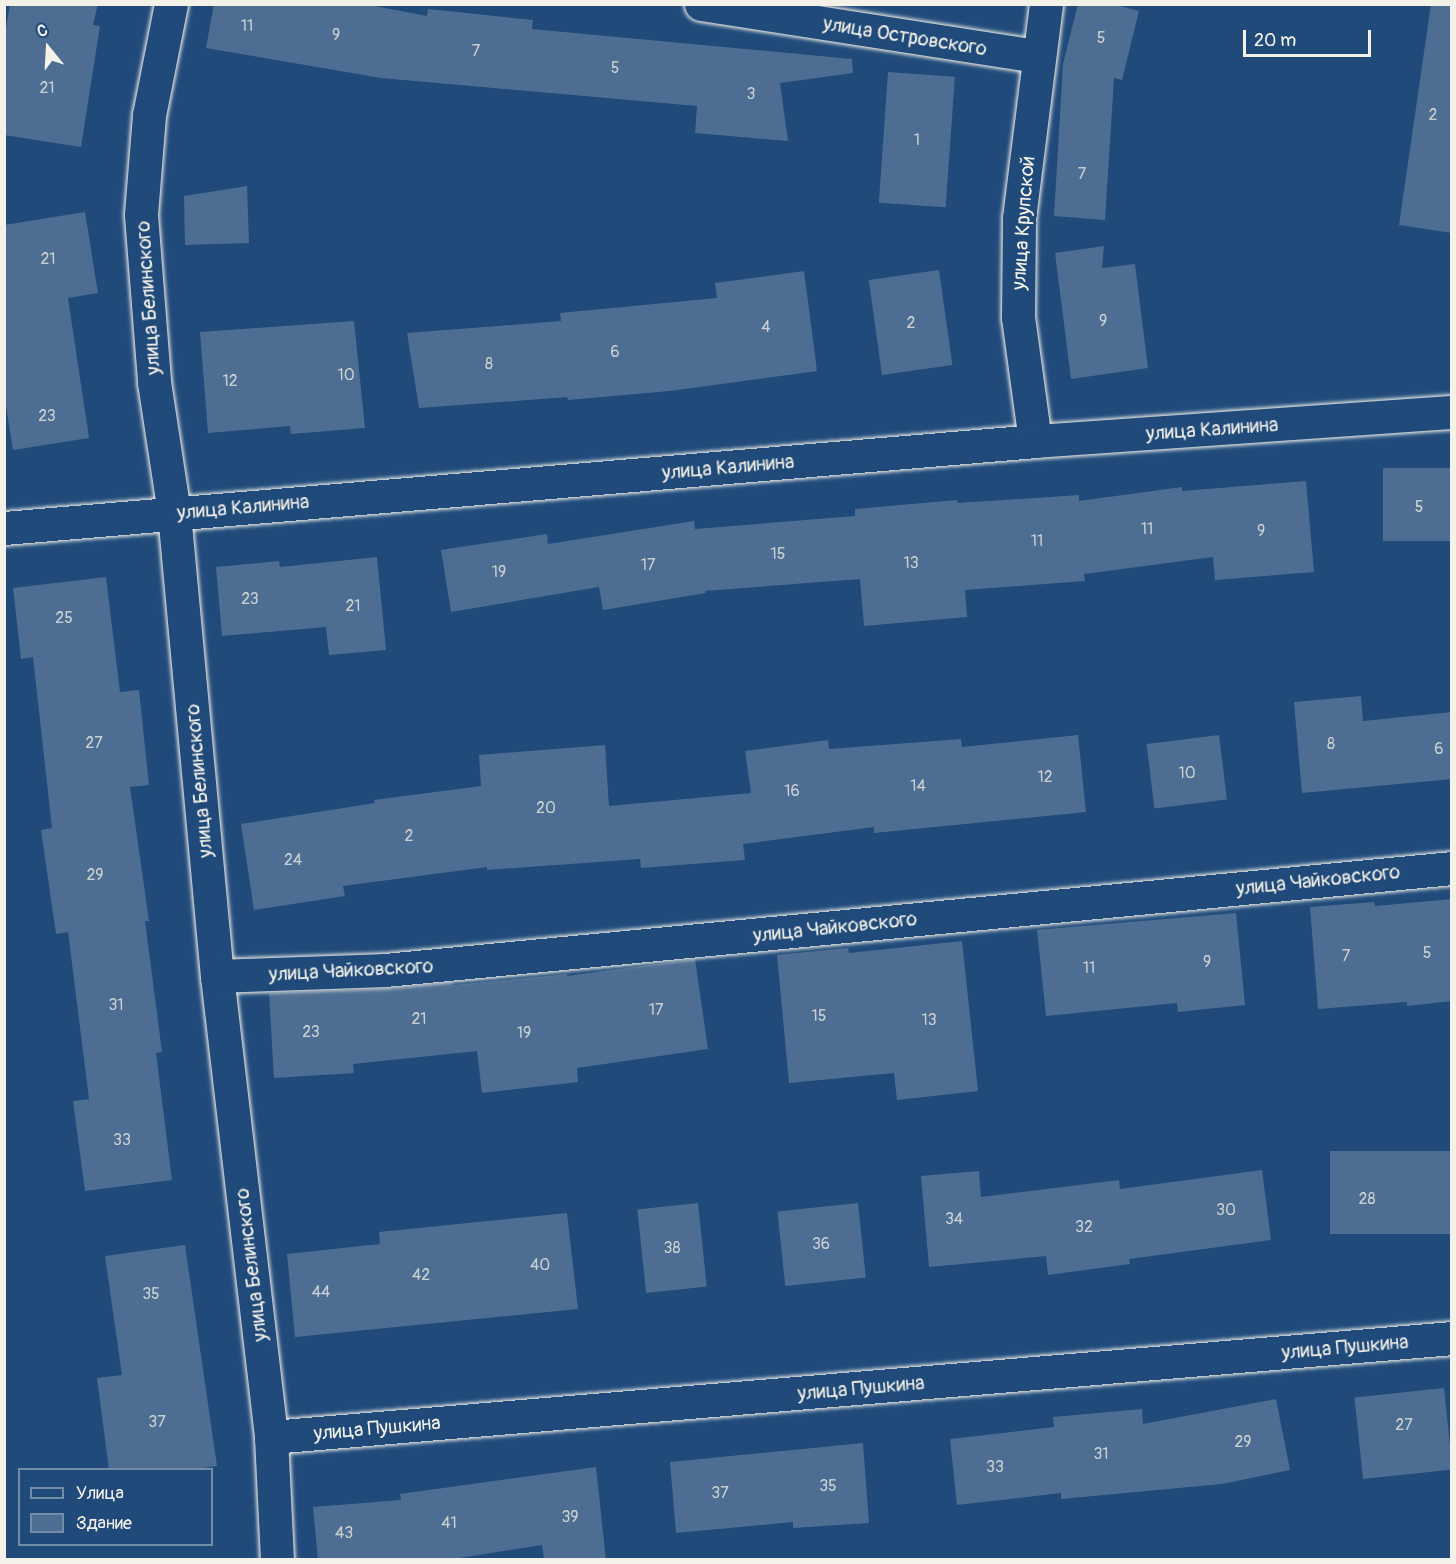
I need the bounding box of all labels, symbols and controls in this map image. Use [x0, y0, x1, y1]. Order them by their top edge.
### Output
street label: улица Островского [821, 11, 989, 61]
house number: 11 [241, 16, 253, 36]
north arrow [18, 18, 78, 78]
scale bar [1246, 18, 1374, 56]
text: С [35, 20, 50, 42]
house number: 9 [332, 25, 340, 45]
house number: 5 [1097, 28, 1105, 48]
text: 20 m [1254, 29, 1296, 52]
house number: 7 [472, 41, 480, 61]
house number: 5 [611, 58, 619, 78]
house number: 21 [39, 78, 55, 98]
house number: 3 [747, 84, 755, 104]
house number: 2 [1429, 105, 1437, 125]
house number: 1 [914, 130, 920, 150]
street label: улица Крупской [1006, 155, 1040, 291]
house number: 7 [1078, 164, 1086, 184]
street label: улица Белинского [131, 220, 165, 376]
house number: 21 [40, 249, 56, 269]
house number: 9 [1099, 311, 1107, 331]
house number: 2 [907, 313, 915, 333]
house number: 4 [761, 317, 771, 337]
house number: 6 [610, 342, 620, 362]
house number: 8 [485, 354, 493, 374]
house number: 10 [337, 365, 355, 385]
house number: 12 [222, 371, 238, 391]
house number: 23 [38, 406, 56, 426]
street label: улица Калинина [1145, 412, 1279, 446]
street label: улица Калинина [661, 449, 795, 485]
street label: улица Калинина [176, 489, 310, 525]
house number: 5 [1415, 497, 1423, 517]
house number: 11 [1141, 519, 1153, 539]
house number: 9 [1257, 521, 1265, 541]
house number: 11 [1031, 531, 1043, 551]
house number: 15 [771, 544, 785, 564]
house number: 13 [903, 553, 919, 573]
house number: 17 [641, 555, 655, 575]
house number: 19 [492, 562, 506, 582]
house number: 23 [241, 589, 259, 609]
house number: 21 [345, 596, 361, 616]
house number: 25 [55, 608, 73, 628]
street label: улица Белинского [180, 703, 218, 859]
house number: 27 [85, 733, 103, 753]
house number: 8 [1327, 734, 1335, 754]
house number: 6 [1434, 739, 1444, 759]
house number: 10 [1178, 763, 1196, 783]
house number: 12 [1037, 767, 1053, 787]
house number: 14 [910, 776, 926, 796]
house number: 16 [784, 781, 800, 801]
house number: 20 [536, 798, 556, 818]
house number: 2 [405, 826, 413, 846]
house number: 24 [284, 850, 302, 870]
street label: улица Чайковского [1235, 859, 1401, 901]
house number: 29 [86, 865, 104, 885]
street label: улица Чайковского [752, 906, 918, 948]
house number: 5 [1423, 943, 1431, 963]
house number: 7 [1342, 946, 1350, 966]
house number: 9 [1203, 952, 1211, 972]
street label: улица Чайковского [268, 954, 434, 986]
house number: 11 [1083, 958, 1095, 978]
house number: 31 [108, 995, 124, 1015]
house number: 17 [649, 1000, 663, 1020]
house number: 15 [812, 1006, 826, 1026]
house number: 21 [411, 1009, 427, 1029]
house number: 13 [921, 1010, 937, 1030]
house number: 23 [302, 1022, 320, 1042]
house number: 19 [517, 1023, 531, 1043]
house number: 33 [113, 1130, 131, 1150]
street label: улица Белинского [230, 1187, 272, 1343]
house number: 28 [1358, 1189, 1376, 1209]
house number: 30 [1216, 1200, 1236, 1220]
house number: 34 [945, 1209, 963, 1229]
house number: 32 [1075, 1217, 1093, 1237]
house number: 36 [812, 1234, 830, 1254]
house number: 38 [664, 1238, 680, 1258]
house number: 40 [530, 1255, 550, 1275]
house number: 42 [412, 1265, 430, 1285]
house number: 44 [312, 1282, 330, 1302]
house number: 35 [142, 1284, 160, 1304]
street label: улица Пушкина [1281, 1329, 1409, 1365]
street label: улица Пушкина [797, 1370, 925, 1406]
street label: улица Пушкина [313, 1410, 441, 1446]
house number: 37 [148, 1412, 166, 1432]
house number: 27 [1395, 1415, 1413, 1435]
house number: 29 [1234, 1432, 1252, 1452]
house number: 31 [1093, 1444, 1109, 1464]
house number: 33 [986, 1457, 1004, 1477]
legend [18, 1468, 213, 1546]
house number: 35 [819, 1476, 837, 1496]
text: Улица [76, 1482, 124, 1505]
house number: 37 [711, 1483, 729, 1503]
house number: 39 [561, 1507, 579, 1527]
text: Здание [76, 1512, 132, 1535]
house number: 41 [441, 1513, 457, 1533]
house number: 43 [335, 1523, 353, 1543]

